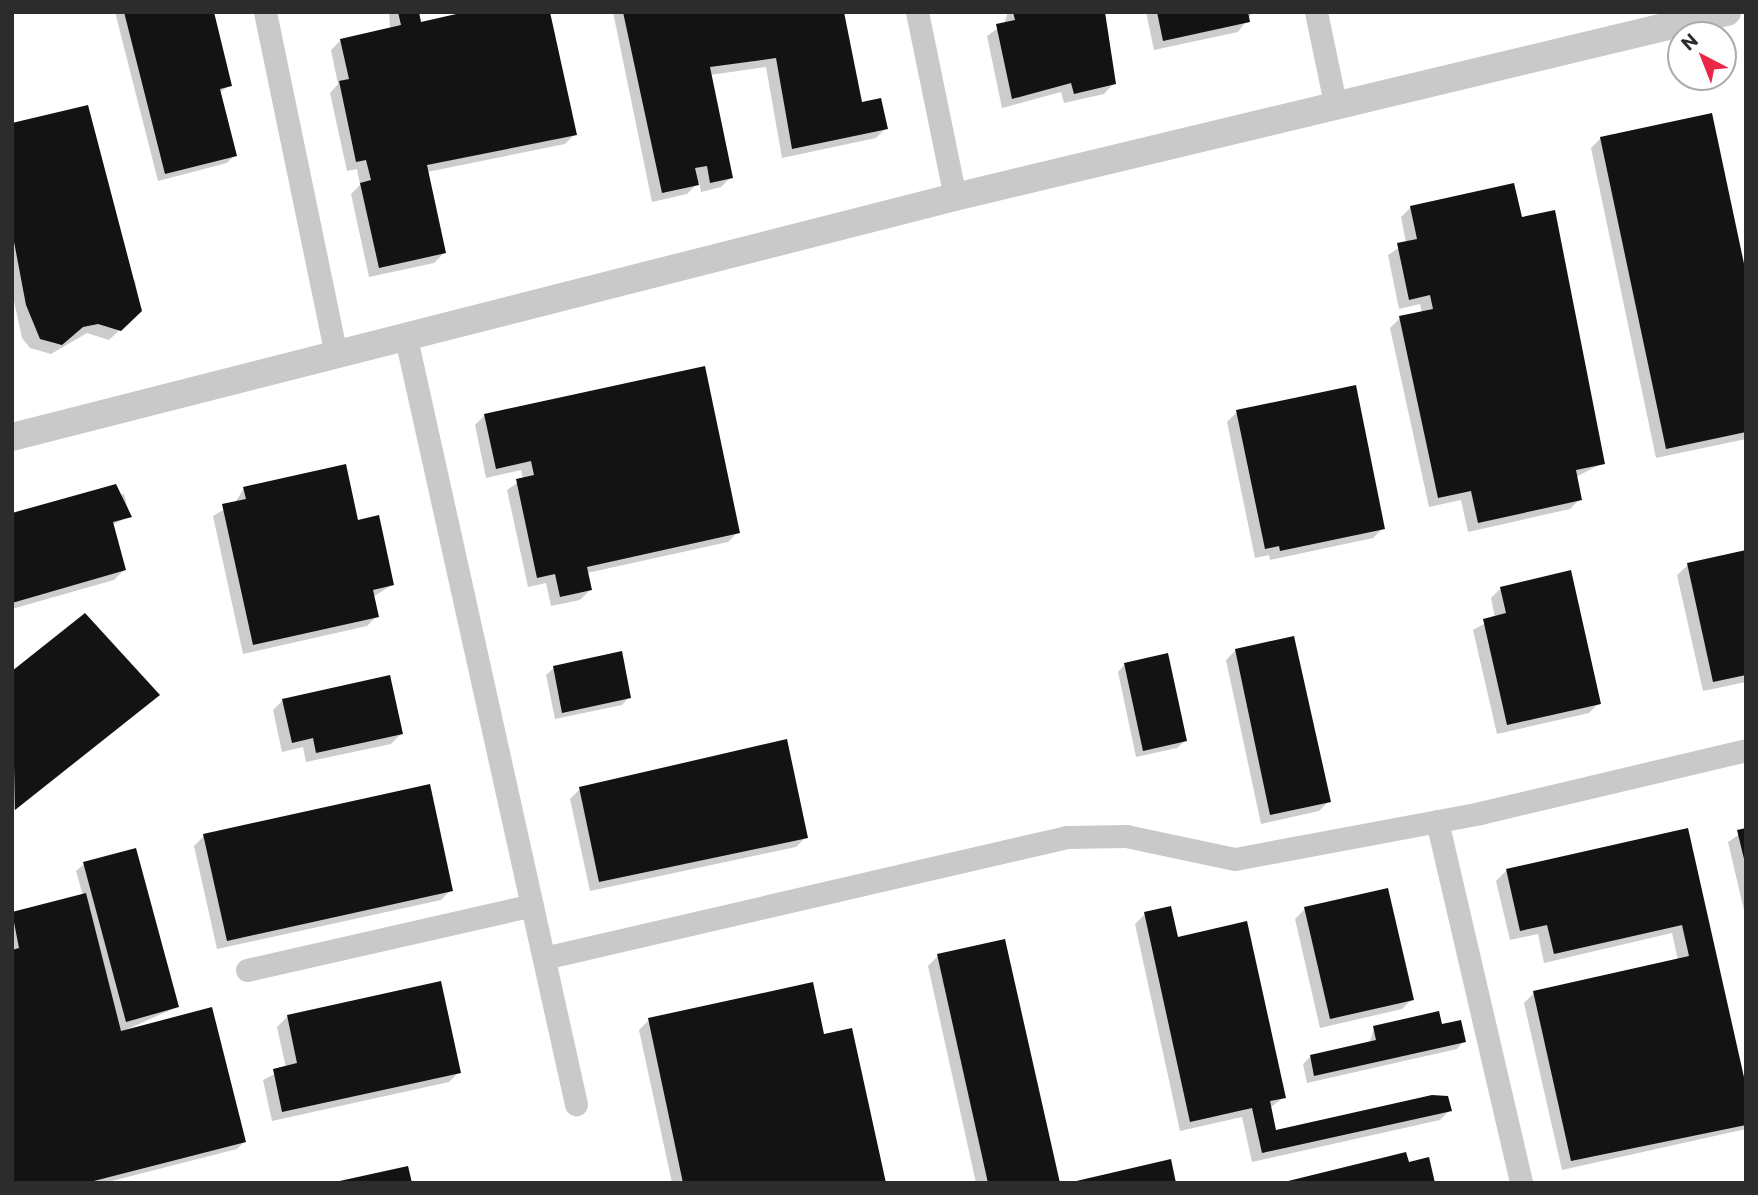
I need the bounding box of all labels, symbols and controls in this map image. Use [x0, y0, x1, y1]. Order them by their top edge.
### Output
north arrow [1667, 21, 1737, 91]
text: N [1676, 28, 1702, 55]

